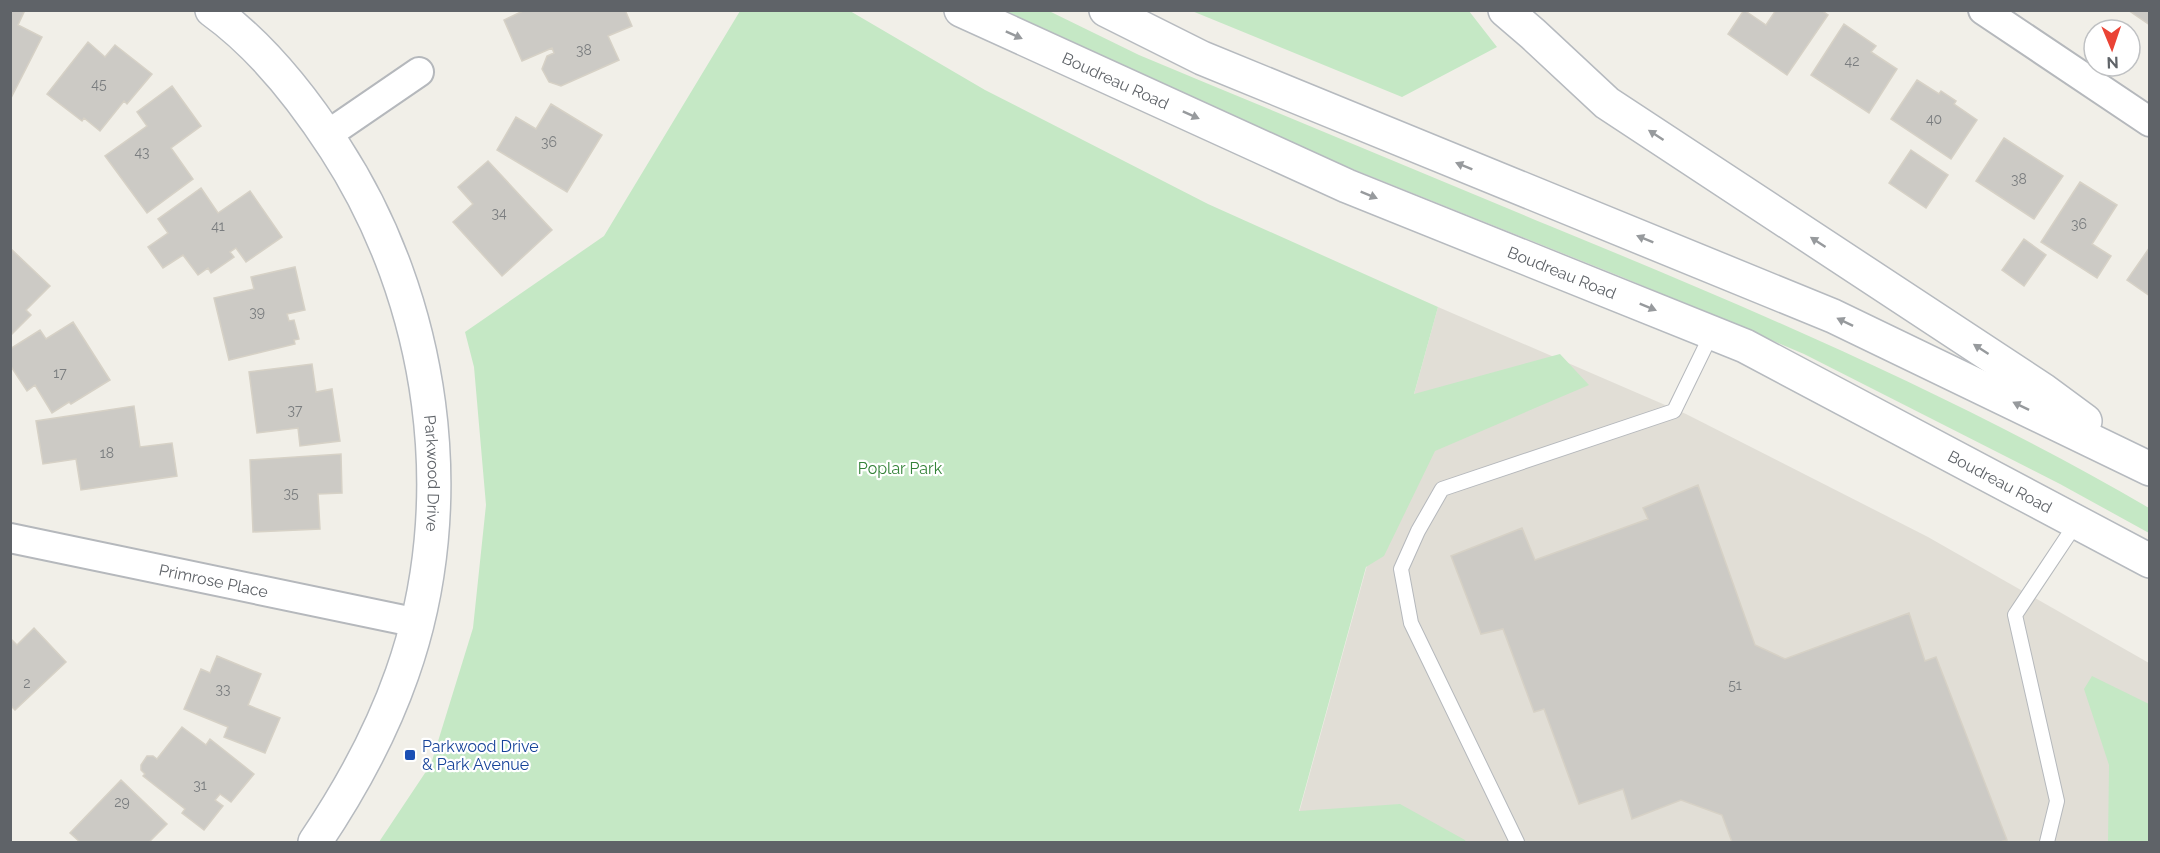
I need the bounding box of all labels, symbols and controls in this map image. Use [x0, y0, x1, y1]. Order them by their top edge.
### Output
north arrow [2082, 18, 2142, 78]
one-way arrow [1005, 30, 1022, 39]
house number: 38 [576, 42, 592, 58]
street label: Boudreau Road [1059, 48, 1172, 114]
house number: 42 [1845, 53, 1859, 69]
text: N [2106, 53, 2119, 72]
house number: 45 [91, 76, 107, 92]
one-way arrow [1183, 111, 1200, 120]
house number: 40 [1926, 111, 1942, 127]
one-way arrow [1648, 129, 1664, 141]
house number: 36 [541, 134, 557, 150]
house number: 43 [134, 144, 150, 160]
one-way arrow [1455, 161, 1473, 171]
house number: 38 [2011, 171, 2027, 187]
one-way arrow [1361, 190, 1379, 200]
house number: 34 [491, 205, 507, 221]
house number: 36 [2071, 216, 2087, 232]
house number: 41 [211, 218, 225, 234]
one-way arrow [1636, 234, 1654, 243]
one-way arrow [1811, 236, 1827, 248]
street label: Boudreau Road [1505, 243, 1619, 303]
one-way arrow [1639, 303, 1657, 312]
house number: 39 [249, 304, 265, 320]
one-way arrow [1836, 317, 1853, 326]
one-way arrow [1973, 344, 1989, 355]
house number: 17 [53, 365, 67, 381]
house number: 37 [288, 402, 303, 418]
one-way arrow [2012, 402, 2029, 411]
street label: Parkwood Drive [420, 414, 443, 532]
house number: 18 [100, 445, 114, 461]
street label: Boudreau Road [1945, 446, 2055, 517]
park label: Poplar Park [858, 459, 943, 478]
house number: 35 [283, 485, 299, 501]
street label: Primrose Place [157, 560, 270, 602]
house number: 2 [23, 675, 31, 691]
house number: 51 [1728, 677, 1742, 693]
house number: 33 [216, 681, 230, 697]
place label: Parkwood Drive & Park Avenue [422, 737, 539, 774]
marker: Parkwood Drive & Park Avenue [403, 748, 417, 762]
house number: 31 [193, 777, 207, 793]
house number: 29 [114, 794, 130, 810]

